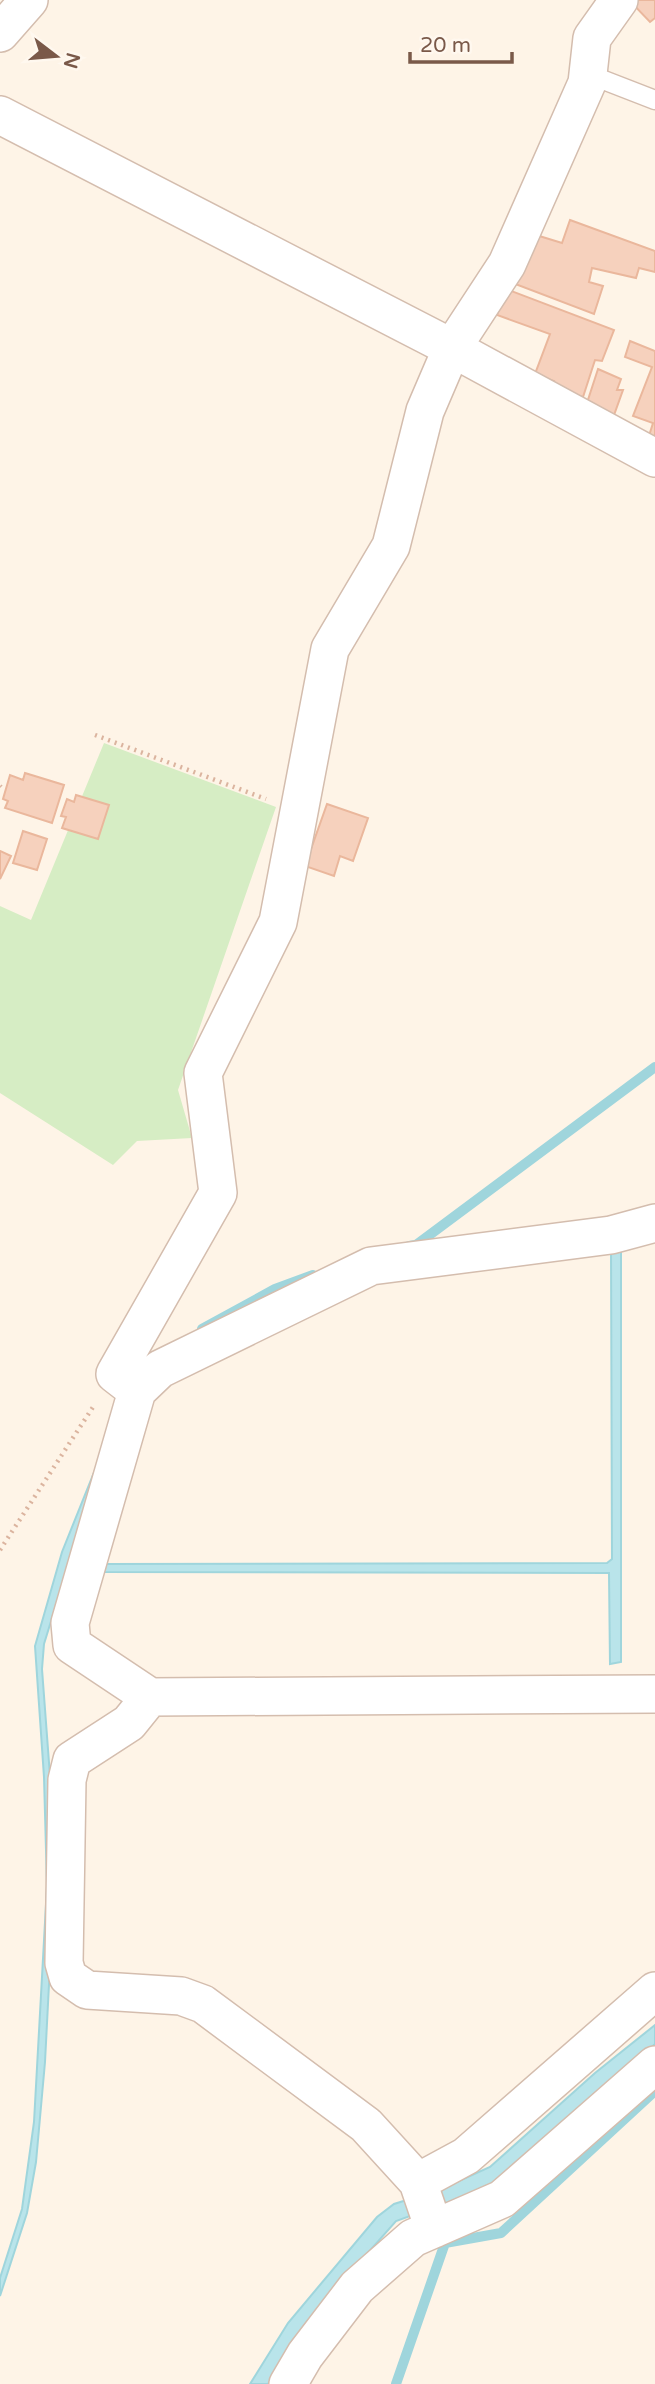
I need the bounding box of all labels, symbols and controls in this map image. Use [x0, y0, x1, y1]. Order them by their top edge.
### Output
north arrow [21, 21, 91, 91]
scale bar [410, 21, 512, 65]
text: 20 m [420, 33, 471, 58]
text: N [59, 50, 84, 71]

